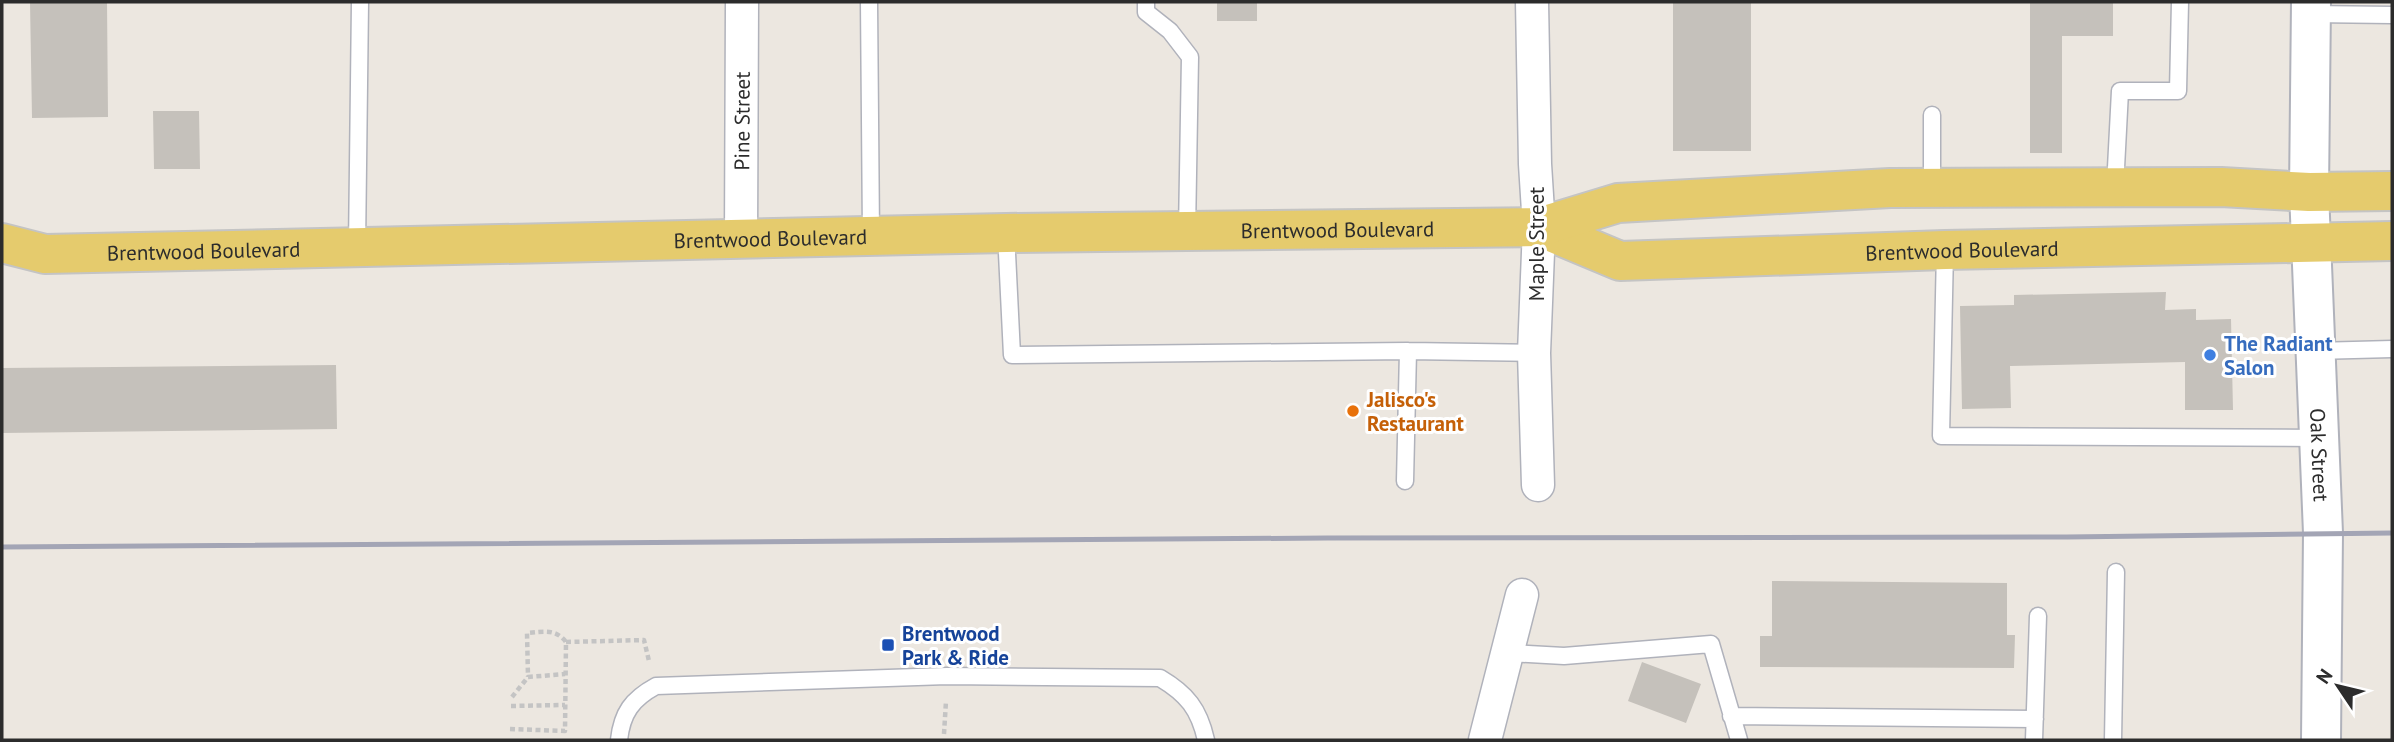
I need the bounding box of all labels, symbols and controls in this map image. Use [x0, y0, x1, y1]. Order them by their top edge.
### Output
street label: Pine Street [728, 72, 755, 170]
street label: Maple Street [1523, 187, 1550, 301]
street label: Brentwood Boulevard [1240, 215, 1434, 244]
street label: Brentwood Boulevard [673, 223, 868, 254]
street label: Brentwood Boulevard [1865, 234, 2059, 266]
street label: Brentwood Boulevard [107, 235, 301, 266]
place label: The Radiant Salon [2224, 330, 2333, 381]
marker: The Radiant Salon [2202, 347, 2218, 363]
place label: Jalisco's Restaurant [1366, 386, 1464, 437]
marker: Jalisco's Restaurant [1345, 403, 1361, 419]
street label: Oak Street [2304, 408, 2335, 502]
place label: Brentwood Park & Ride [902, 620, 1009, 671]
marker: Brentwood Park & Ride [880, 637, 896, 653]
north arrow [2303, 651, 2373, 721]
text: N [2311, 664, 2337, 688]

